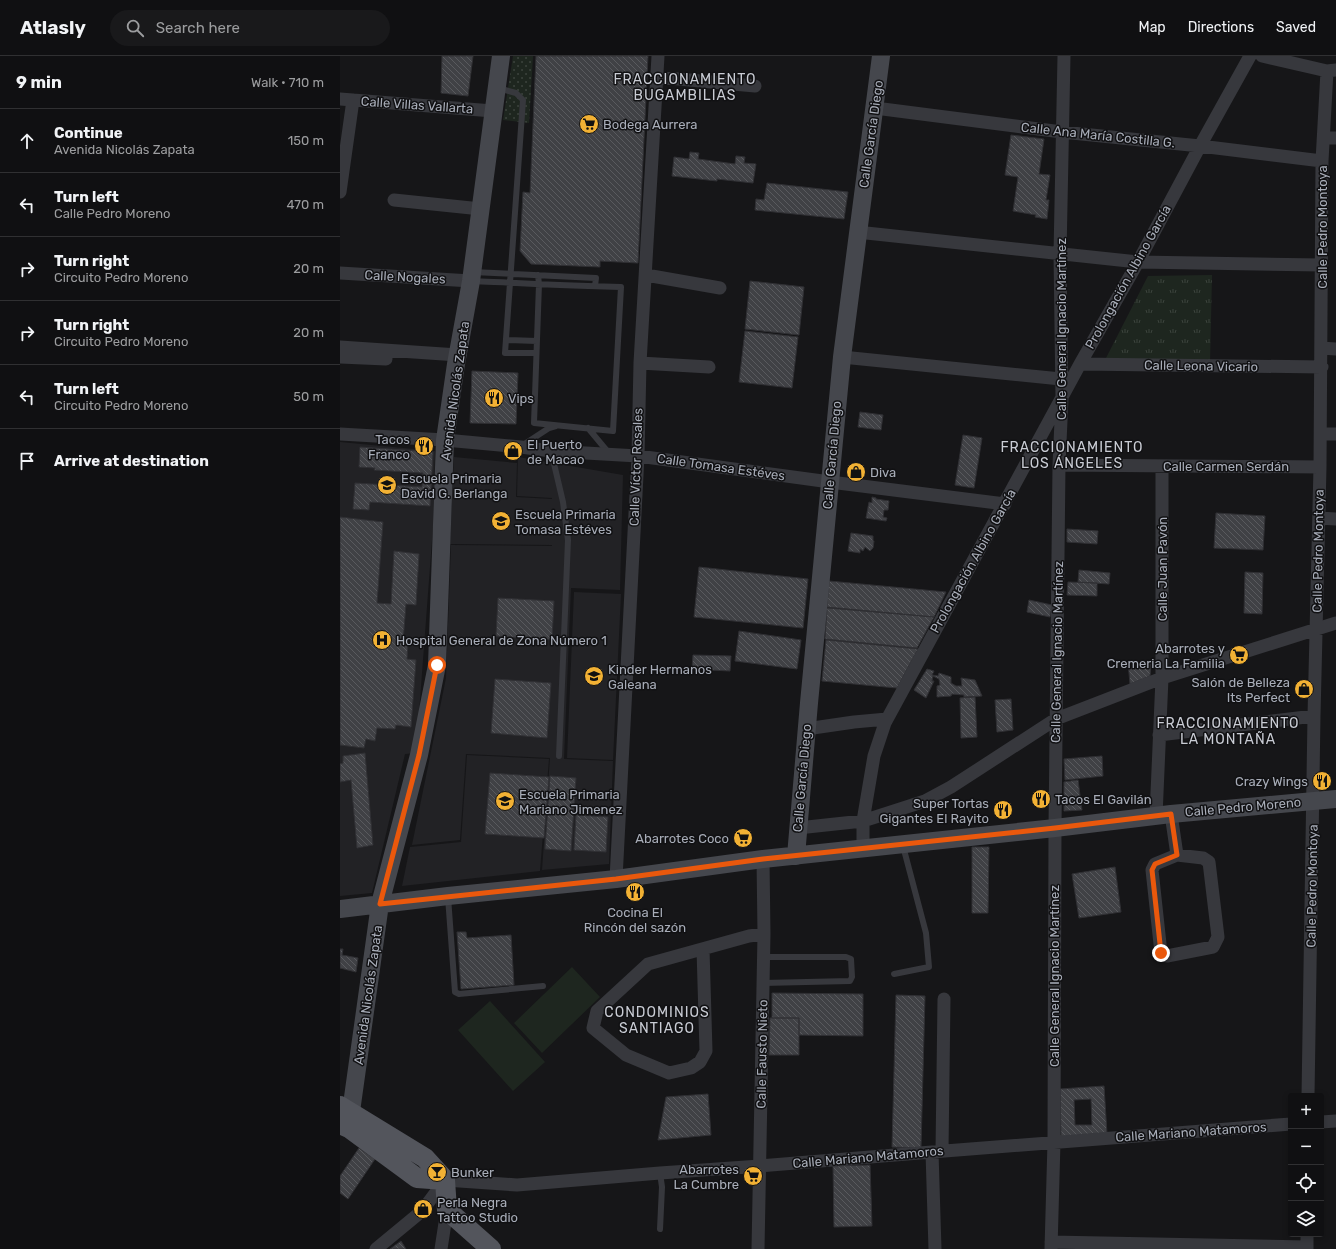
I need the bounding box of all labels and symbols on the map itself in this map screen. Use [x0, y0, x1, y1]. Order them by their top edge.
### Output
district label: FRACCIONAMIENTO BUGAMBILIAS [613, 71, 757, 104]
street label: Calle García Diego [856, 79, 887, 189]
street label: Calle Villas Vallarta [360, 94, 474, 116]
supermarket icon: Bodega Aurrera [578, 113, 600, 135]
place label: Bodega Aurrera [603, 117, 697, 133]
street label: Calle Ana María Costilla G. [1020, 119, 1176, 151]
street label: Calle Pedro Montoya [1315, 165, 1330, 289]
street label: Prolongación Albino García [1082, 202, 1175, 352]
street label: Calle General Ignacio Martínez [1054, 238, 1070, 420]
street label: Calle Nogales [364, 267, 446, 288]
street label: Avenida Nicolás Zapata [438, 320, 472, 462]
street label: Calle Leona Vicario [1144, 358, 1258, 374]
restaurant icon: Vips [483, 387, 505, 409]
place label: Vips [508, 391, 534, 406]
street label: Calle García Diego [820, 400, 845, 510]
street label: Calle Víctor Rosales [626, 407, 646, 526]
place label: Tacos Franco [368, 432, 410, 462]
restaurant icon: Tacos Franco [413, 435, 435, 457]
place label: El Puerto de Macao [527, 437, 585, 467]
district label: FRACCIONAMIENTO LOS ÁNGELES [1000, 439, 1144, 472]
shop icon: El Puerto de Macao [502, 440, 524, 462]
street label: Calle Tomasa Estéves [656, 451, 786, 483]
street label: Calle Carmen Serdán [1163, 459, 1289, 474]
shop icon: Diva [845, 461, 867, 483]
place label: Diva [870, 465, 896, 480]
place label: Escuela Primaria David G. Berlanga [401, 471, 507, 502]
school or university icon: Escuela Primaria David G. Berlanga [376, 474, 398, 496]
street label: Prolongación Albino García [927, 486, 1020, 636]
street label: Calle Pedro Montoya [1309, 489, 1327, 613]
place label: Escuela Primaria Tomasa Estéves [515, 507, 616, 537]
school or university icon: Escuela Primaria Tomasa Estéves [490, 510, 512, 532]
street label: Calle Juan Pavón [1155, 517, 1170, 621]
street label: Calle General Ignacio Martínez [1048, 560, 1067, 743]
hospital icon: Hospital General de Zona Número 1 [371, 629, 393, 651]
place label: Hospital General de Zona Número 1 [396, 633, 607, 648]
place label: Abarrotes y Cremeria La Familia [1107, 641, 1225, 671]
supermarket icon: Abarrotes y Cremeria La Familia [1228, 644, 1250, 666]
route start [428, 656, 446, 674]
place label: Kinder Hermanos Galeana [608, 662, 712, 692]
school or university icon: Kinder Hermanos Galeana [583, 665, 605, 687]
place label: Salón de Belleza Its Perfect [1192, 675, 1290, 705]
shop icon: Salón de Belleza Its Perfect [1293, 678, 1315, 700]
district label: FRACCIONAMIENTO LA MONTAÑA [1156, 715, 1300, 748]
street label: Calle García Diego [790, 723, 815, 833]
restaurant icon: Crazy Wings [1311, 770, 1333, 792]
place label: Crazy Wings [1235, 774, 1308, 790]
place label: Escuela Primaria Mariano Jimenez [519, 787, 623, 817]
restaurant icon: Tacos El Gavilán [1030, 788, 1052, 810]
school or university icon: Escuela Primaria Mariano Jimenez [494, 790, 516, 812]
place label: Tacos El Gavilán [1055, 792, 1152, 807]
street label: Calle Pedro Moreno [1184, 794, 1302, 820]
place label: Super Tortas Gigantes El Rayito [879, 796, 989, 827]
restaurant icon: Super Tortas Gigantes El Rayito [992, 799, 1014, 821]
street label: Calle Pedro Montoya [1303, 824, 1321, 948]
supermarket icon: Abarrotes Coco [732, 827, 754, 849]
place label: Abarrotes Coco [635, 831, 729, 846]
restaurant icon: Cocina El Rincón del sazón [624, 881, 646, 903]
street label: Calle General Ignacio Martínez [1047, 885, 1063, 1067]
place label: Cocina El Rincón del sazón [584, 905, 686, 935]
street label: Avenida Nicolás Zapata [351, 924, 385, 1066]
route end [1152, 944, 1170, 962]
street label: Calle Fausto Nieto [754, 999, 770, 1109]
district label: CONDOMINIOS SANTIAGO [604, 1004, 710, 1037]
street label: Calle Mariano Matamoros [1115, 1119, 1267, 1145]
street label: Calle Mariano Matamoros [792, 1143, 944, 1171]
bar icon: Bunker [426, 1161, 448, 1183]
place label: Abarrotes La Cumbre [673, 1162, 739, 1192]
place label: Bunker [451, 1165, 494, 1180]
supermarket icon: Abarrotes La Cumbre [742, 1165, 764, 1187]
place label: Perla Negra Tattoo Studio [437, 1195, 518, 1225]
shop icon: Perla Negra Tattoo Studio [412, 1198, 434, 1220]

